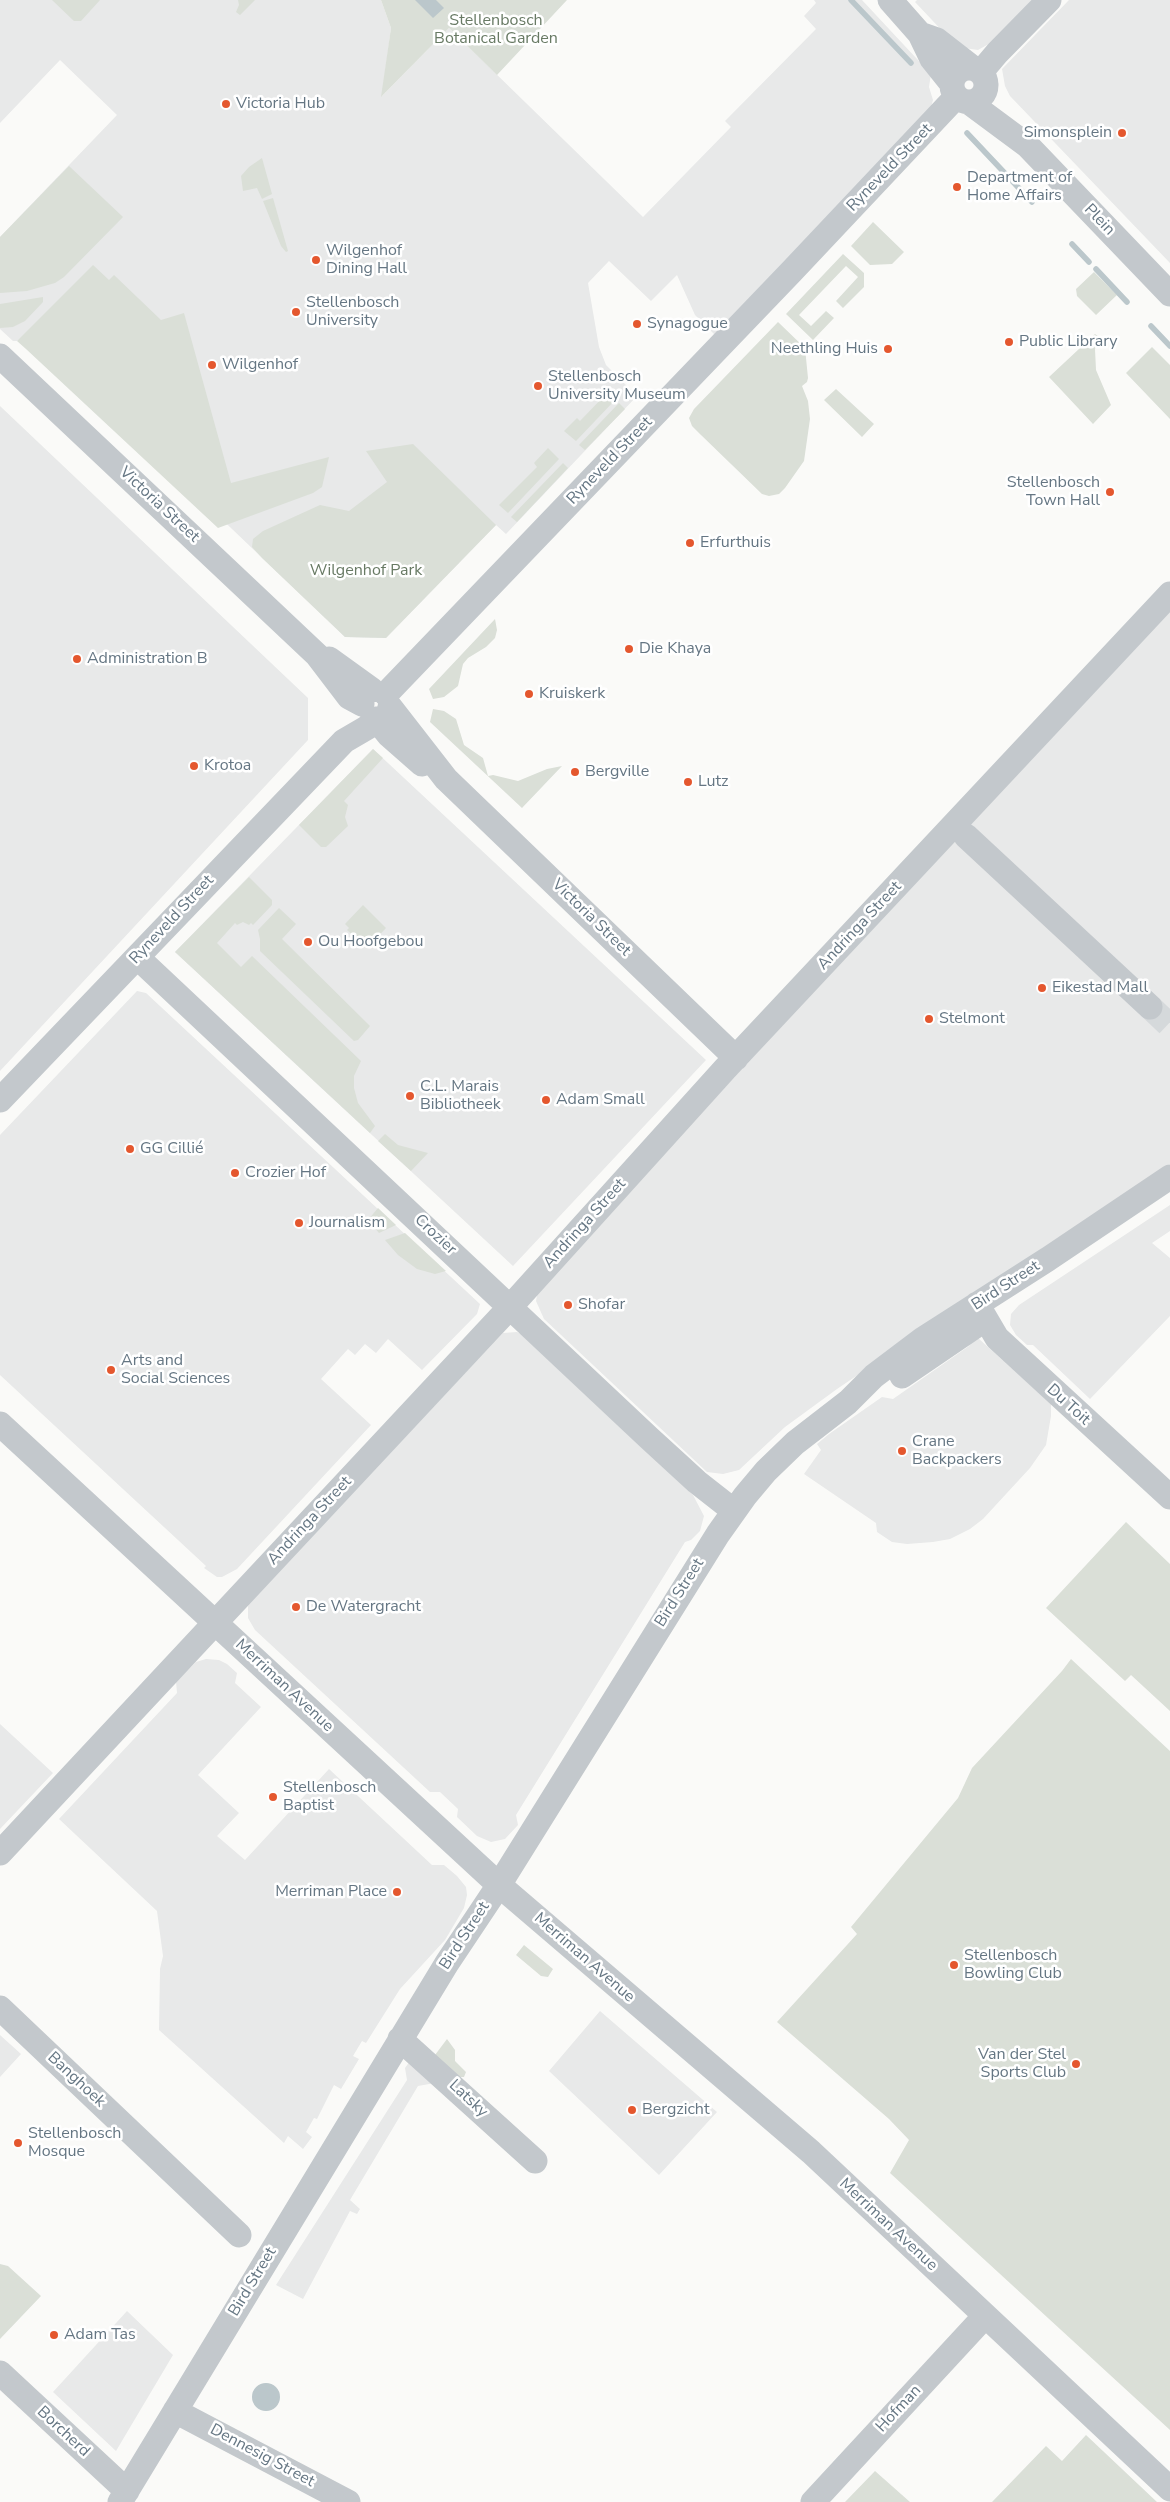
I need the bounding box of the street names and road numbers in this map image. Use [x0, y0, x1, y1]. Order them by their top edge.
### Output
street label: Ryneveld Street [843, 120, 937, 216]
street label: Plein [1080, 200, 1118, 240]
street label: Ryneveld Street [563, 413, 657, 509]
street label: Victoria Street [115, 463, 203, 547]
street label: Ryneveld Street [126, 871, 218, 969]
street label: Victoria Street [548, 876, 634, 960]
street label: Andringa Street [814, 878, 906, 974]
street label: Andringa Street [540, 1175, 630, 1273]
street label: Crozier [410, 1211, 460, 1259]
street label: Bird Street [968, 1257, 1044, 1315]
street label: Du Toit [1042, 1381, 1094, 1429]
street label: Andringa Street [264, 1473, 356, 1569]
street label: Bird Street [651, 1555, 709, 1631]
street label: Merriman Avenue [231, 1636, 337, 1736]
street label: Bird Street [436, 1898, 494, 1974]
street label: Merriman Avenue [530, 1909, 638, 2007]
street label: Banghoek [43, 2048, 109, 2112]
street label: Latsky [444, 2076, 492, 2122]
street label: Merriman Avenue [835, 2175, 941, 2275]
street label: Bird Street [225, 2244, 281, 2320]
street label: Hofman [872, 2381, 926, 2437]
street label: Borcherd [33, 2403, 93, 2461]
street label: Dennesig Street [206, 2420, 318, 2492]

